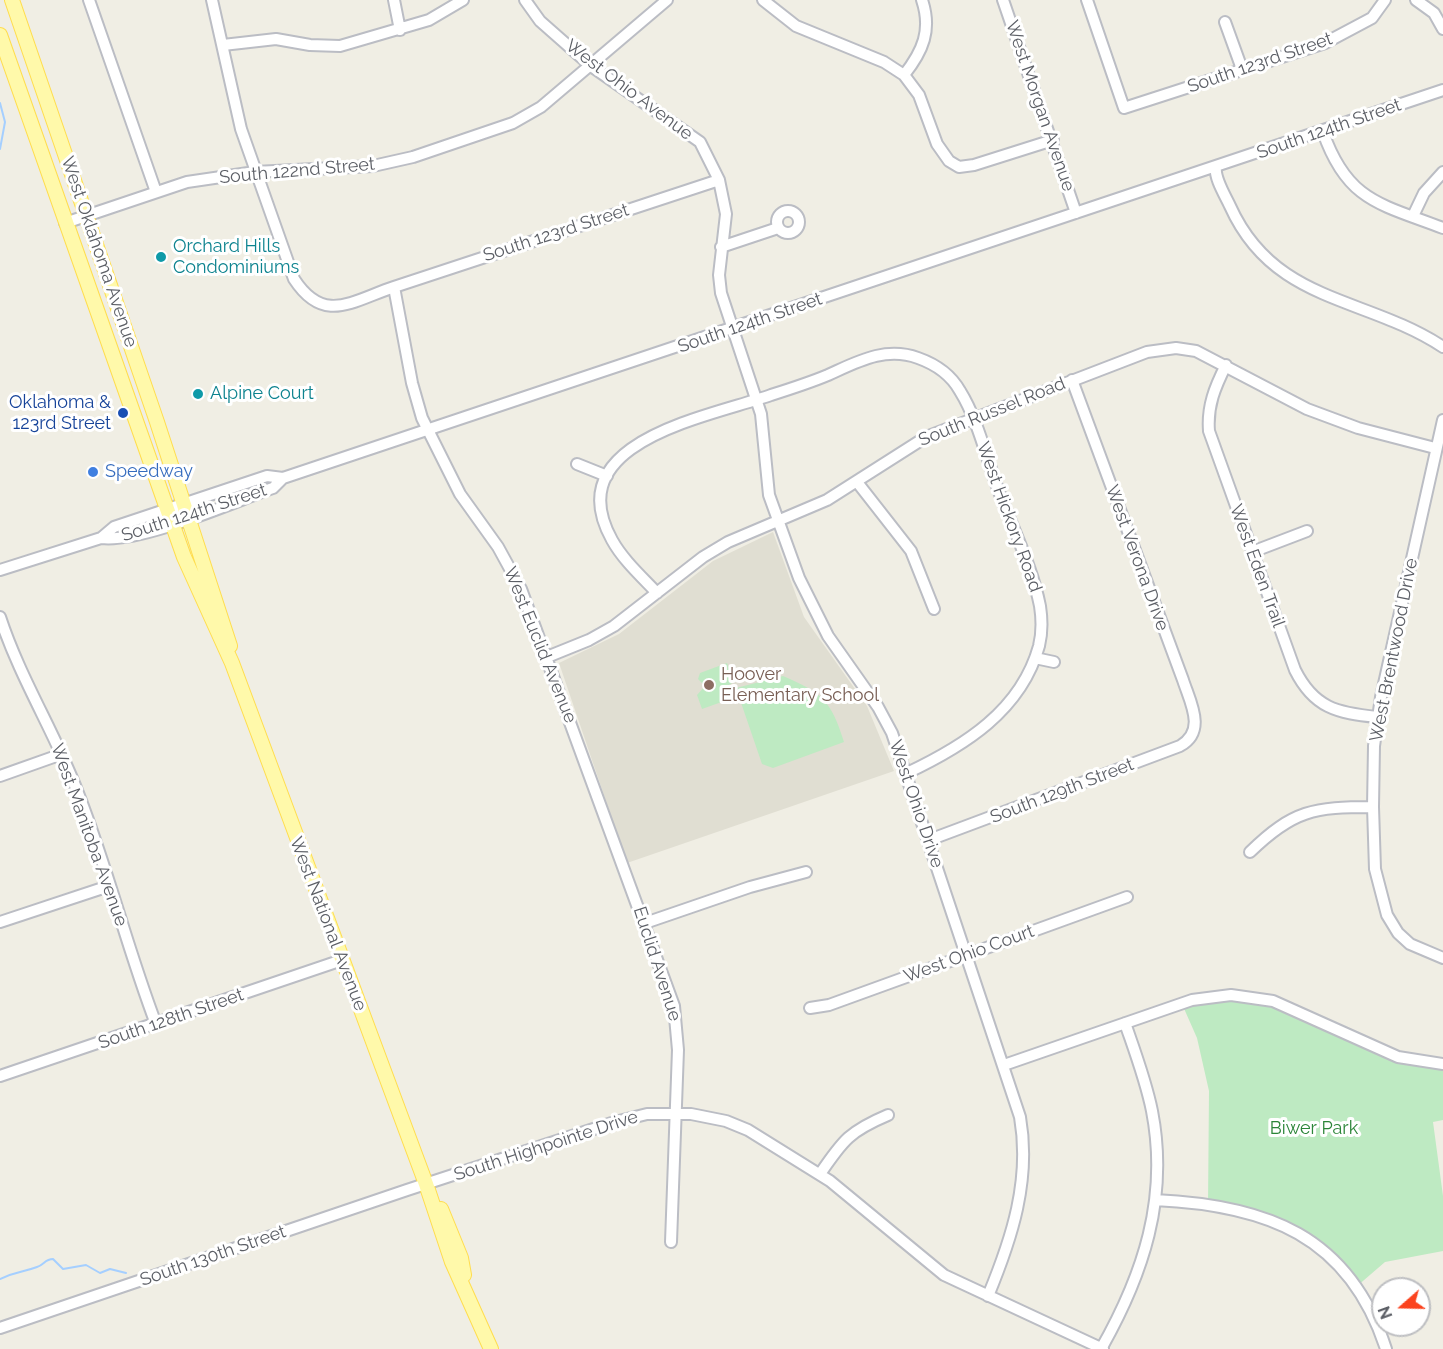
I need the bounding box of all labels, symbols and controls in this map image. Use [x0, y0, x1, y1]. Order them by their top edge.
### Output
street label: West Morgan Avenue [1001, 18, 1079, 194]
street label: South 123rd Street [1185, 28, 1335, 98]
street label: West Ohio Avenue [561, 35, 697, 145]
street label: South 124th Street [1254, 94, 1404, 164]
street label: South 122nd Street [218, 153, 376, 189]
street label: West Oklahoma Avenue [56, 154, 142, 350]
street label: South 123rd Street [480, 199, 632, 267]
place label: Orchard Hills Condominiums [173, 236, 299, 278]
marker: Orchard Hills Condominiums [154, 250, 168, 264]
street label: South 124th Street [675, 288, 825, 358]
street label: South Russel Road [915, 373, 1069, 451]
place label: Alpine Court [210, 383, 314, 405]
marker: Alpine Court [191, 387, 205, 401]
place label: Oklahoma & 123rd Street [9, 392, 111, 434]
marker: Oklahoma & 123rd Street [116, 406, 130, 420]
street label: West Hickory Road [972, 439, 1046, 595]
place label: Speedway [105, 461, 193, 483]
marker: Speedway [86, 465, 100, 479]
street label: South 124th Street [119, 479, 269, 547]
street label: West Verona Drive [1101, 482, 1173, 634]
street label: West Eden Trail [1225, 502, 1289, 630]
street label: West Brentwood Drive [1366, 556, 1422, 744]
street label: West Euclid Avenue [499, 564, 581, 726]
place label: Hoover Elementary School [721, 664, 879, 706]
marker: Hoover Elementary School [702, 678, 716, 692]
street label: West Ohio Drive [884, 737, 948, 871]
street label: West Manitoba Avenue [46, 741, 132, 929]
street label: South 129th Street [987, 754, 1137, 828]
street label: West National Avenue [285, 834, 371, 1014]
street label: Euclid Avenue [628, 904, 686, 1024]
street label: West Ohio Court [901, 920, 1037, 988]
street label: South 128th Street [96, 984, 246, 1054]
street label: South Highpointe Drive [451, 1106, 641, 1186]
park label: Biwer Park [1270, 1118, 1358, 1140]
street label: South 130th Street [137, 1221, 289, 1291]
north arrow [1371, 1277, 1431, 1337]
text: N [1374, 1304, 1397, 1322]

